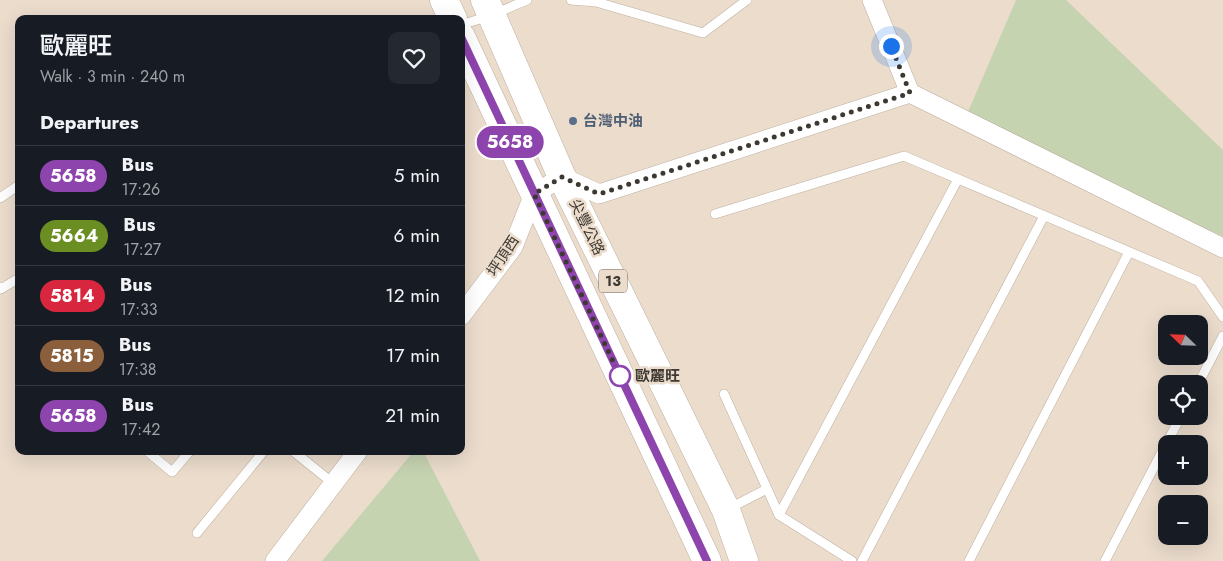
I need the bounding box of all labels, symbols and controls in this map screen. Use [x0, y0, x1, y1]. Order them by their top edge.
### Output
text: 歐麗旺 [40, 28, 112, 63]
button: heart [388, 32, 440, 84]
your location [879, 34, 904, 59]
text: Walk · 3 min · 240 m [40, 65, 185, 88]
text: Departures [40, 109, 139, 136]
place label: 台灣中油 [583, 110, 643, 132]
marker: 台灣中油 [567, 115, 579, 127]
line badge: 5658 [475, 126, 545, 158]
text: 5658 [487, 129, 533, 155]
text: Bus [122, 151, 154, 178]
text: 5 min [394, 162, 440, 189]
text: 5658 [50, 163, 97, 189]
text: 17:26 [122, 178, 160, 201]
street label: 尖豐公路 [564, 195, 610, 259]
text: Bus [123, 211, 155, 238]
text: 6 min [394, 222, 440, 249]
text: 5664 [50, 223, 98, 249]
street label: 坪頂西 [482, 231, 524, 281]
text: 17:27 [123, 238, 161, 261]
road number: 13 [599, 270, 627, 292]
text: Bus [120, 271, 152, 298]
text: 12 min [385, 282, 440, 309]
text: 5814 [50, 283, 95, 309]
text: 17:33 [120, 298, 158, 321]
north arrow [1158, 315, 1208, 365]
map controls [1158, 315, 1208, 545]
text: Bus [119, 331, 151, 358]
text: 17 min [386, 342, 440, 369]
text: 5815 [50, 343, 94, 369]
text: 17:38 [119, 358, 157, 381]
marker: 歐麗旺 [609, 365, 631, 387]
place label: 歐麗旺 [635, 365, 680, 387]
button: locate [1158, 375, 1208, 425]
text: Bus [122, 391, 154, 418]
text: 21 min [385, 402, 440, 429]
text: 5658 [50, 403, 97, 429]
text: 17:42 [122, 418, 160, 441]
button: + [1158, 435, 1208, 485]
button: − [1158, 495, 1208, 545]

